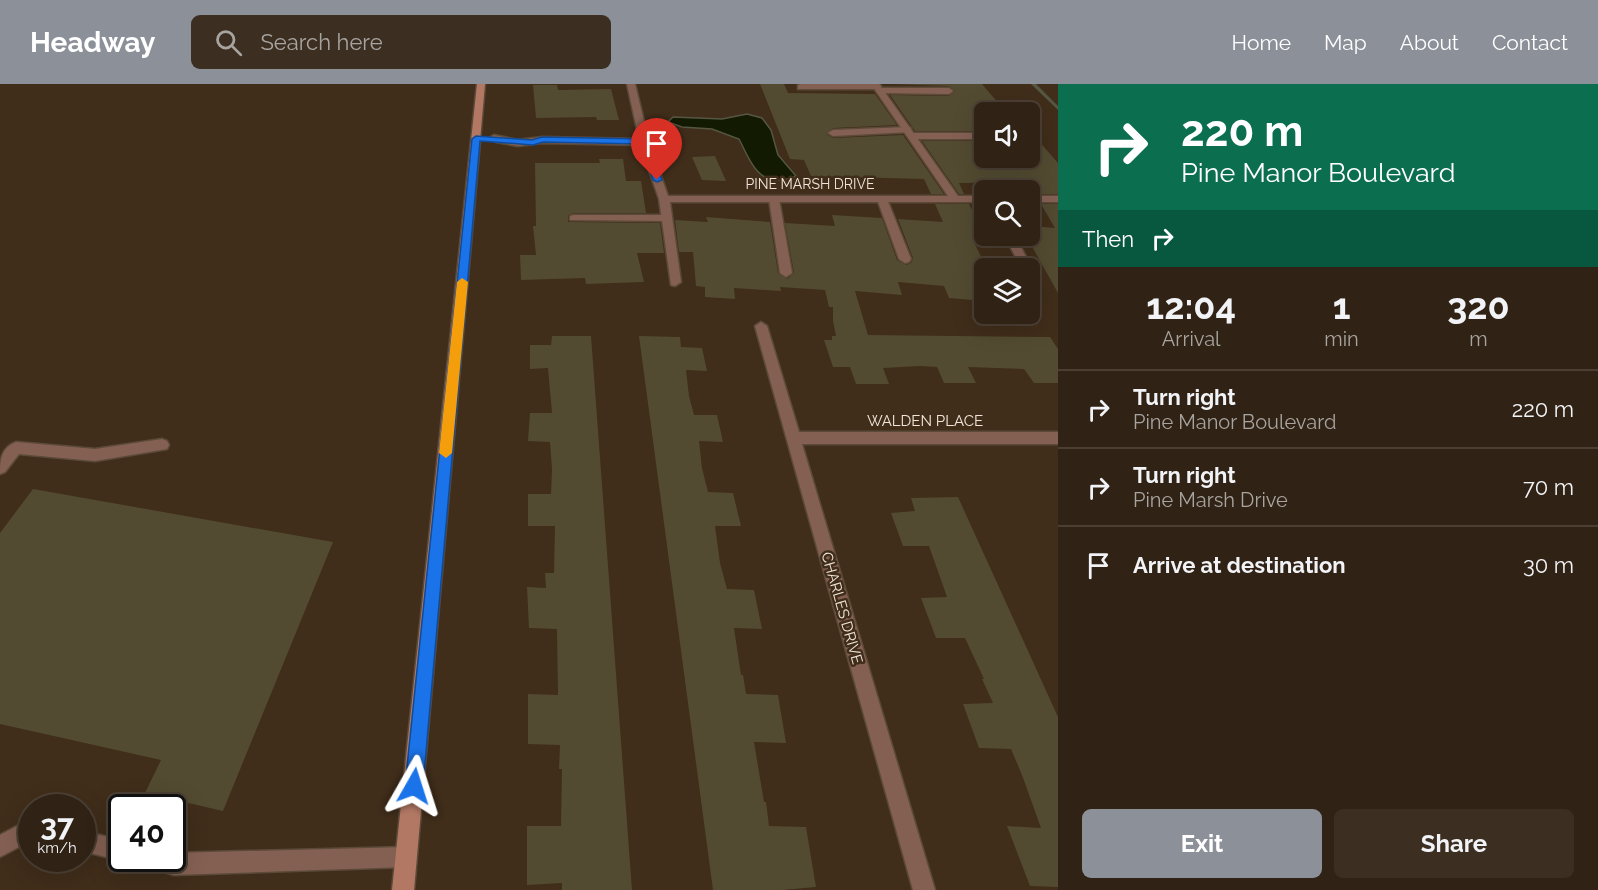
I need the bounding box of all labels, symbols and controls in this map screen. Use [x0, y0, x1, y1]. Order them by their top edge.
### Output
search box [191, 15, 611, 69]
text: Headway [30, 26, 155, 59]
icon: search [212, 26, 245, 59]
text: Search here [260, 29, 383, 55]
text: Home [1232, 30, 1291, 55]
text: Map [1324, 30, 1367, 55]
text: About [1400, 30, 1459, 55]
text: Contact [1492, 30, 1568, 55]
map controls [974, 102, 1040, 324]
button: sound [974, 102, 1040, 168]
text: 220 m [1181, 107, 1303, 156]
icon: right [1082, 108, 1160, 186]
pin [631, 118, 682, 180]
icon: arrive [640, 127, 673, 160]
text: Pine Manor Boulevard [1181, 157, 1456, 188]
street label: PINE MARSH DRIVE [745, 176, 875, 192]
button: search [974, 180, 1040, 246]
icon: right [1146, 222, 1179, 255]
text: Then [1082, 226, 1134, 252]
button: layers [974, 258, 1040, 324]
text: 12:04 [1146, 285, 1236, 327]
text: 1 [1333, 285, 1350, 327]
text: 320 [1447, 285, 1510, 327]
text: Arrival [1162, 327, 1221, 351]
text: min [1324, 327, 1359, 351]
text: m [1469, 327, 1488, 351]
text: Turn right [1133, 384, 1236, 410]
icon: right [1082, 393, 1115, 426]
text: 220 m [1512, 396, 1574, 422]
text: Pine Manor Boulevard [1133, 410, 1336, 434]
street label: WALDEN PLACE [867, 412, 983, 430]
text: Turn right [1133, 462, 1236, 488]
icon: right [1082, 471, 1115, 504]
text: 70 m [1523, 474, 1574, 500]
text: Pine Marsh Drive [1133, 488, 1288, 512]
icon: arrive [1082, 549, 1115, 582]
street label: CHARLES DRIVE [817, 550, 867, 666]
text: Arrive at destination [1133, 552, 1346, 578]
text: 30 m [1523, 552, 1574, 578]
position arrow [382, 754, 446, 818]
speed limit sign: 40 [108, 794, 186, 872]
text: 37 [40, 808, 74, 843]
button: Exit [1082, 809, 1322, 878]
button: Share [1334, 809, 1574, 878]
text: km/h [37, 839, 77, 857]

